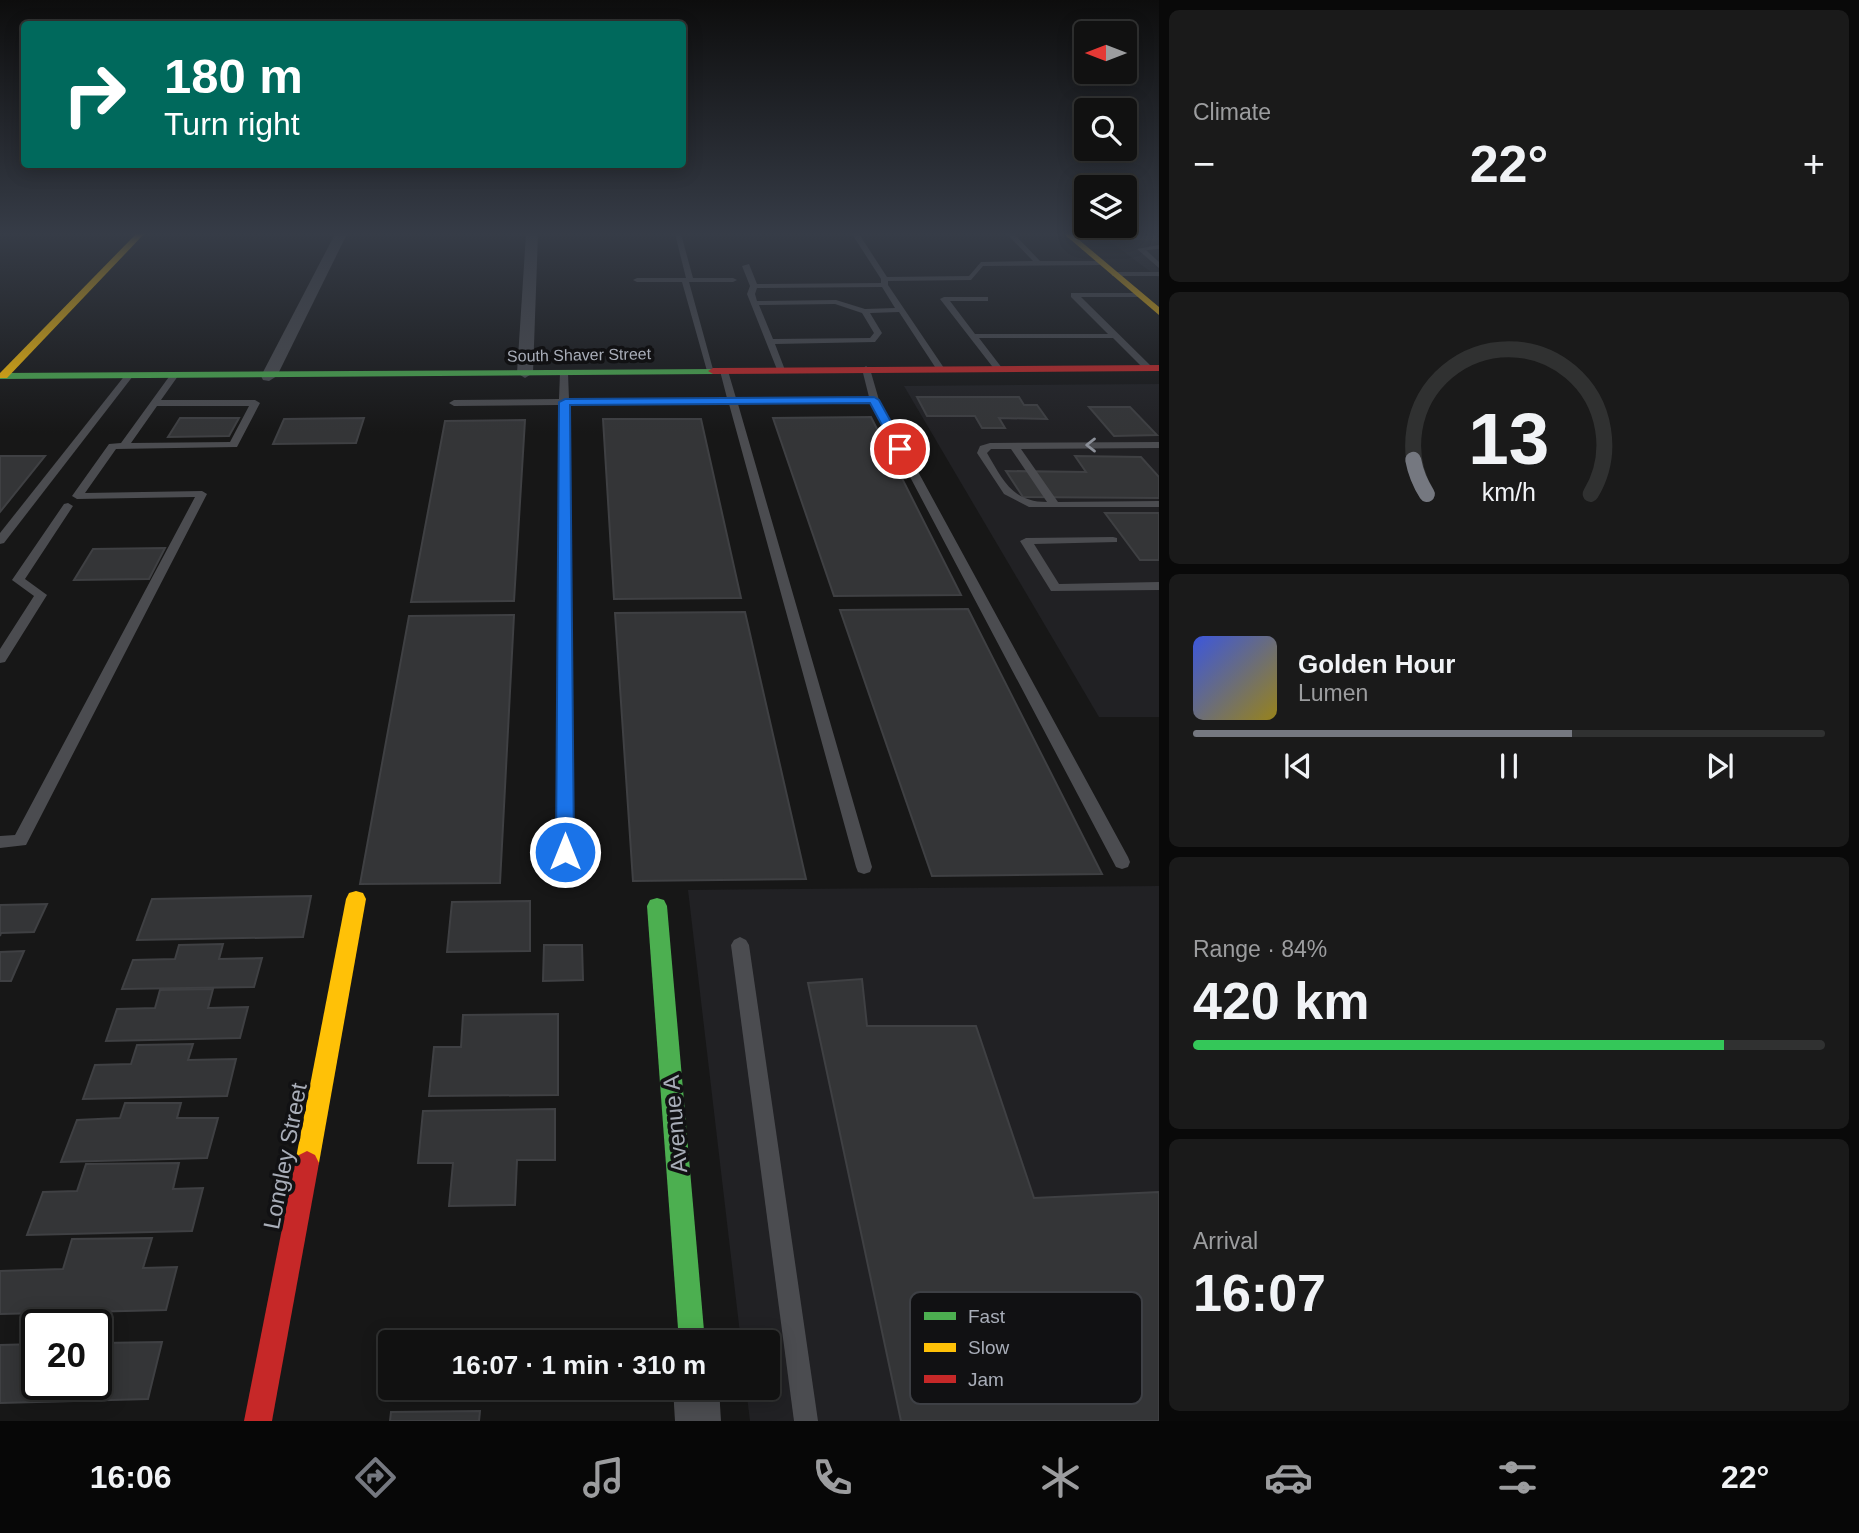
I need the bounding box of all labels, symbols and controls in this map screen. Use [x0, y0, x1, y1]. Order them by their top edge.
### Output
north arrow [1074, 21, 1138, 84]
map controls [1074, 21, 1137, 238]
icon: right [49, 49, 140, 140]
text: 180 m [164, 49, 303, 103]
button: search [1074, 98, 1137, 161]
text: Climate [1193, 99, 1271, 125]
text: Turn right [164, 106, 300, 142]
text: 22° [1470, 135, 1548, 193]
text: − [1193, 143, 1215, 185]
text: + [1803, 143, 1825, 185]
button: layers [1074, 175, 1137, 238]
street label: South Shaver Street [507, 345, 652, 365]
text: 13 [1469, 399, 1549, 480]
pin [870, 419, 930, 479]
icon: arrive [881, 430, 919, 468]
one-way arrow [1085, 437, 1096, 453]
text: km/h [1482, 478, 1536, 506]
text: Golden Hour [1298, 649, 1455, 679]
text: Lumen [1298, 680, 1368, 706]
icon: previous [1279, 747, 1317, 785]
icon: pause [1490, 747, 1528, 785]
icon: next [1701, 747, 1739, 785]
position arrow [528, 815, 602, 889]
text: Range · 84% [1193, 936, 1327, 962]
text: 420 km [1193, 972, 1369, 1030]
street label: Avenue A [658, 1073, 692, 1174]
street label: Longley Street [258, 1080, 312, 1231]
text: Arrival [1193, 1228, 1258, 1254]
text: 16:07 [1193, 1264, 1326, 1322]
legend [910, 1292, 1142, 1404]
text: Fast [968, 1306, 1006, 1327]
speed limit sign: 20 [21, 1309, 112, 1400]
text: Slow [968, 1337, 1009, 1358]
text: 16:07 · 1 min · 310 m [452, 1350, 706, 1380]
text: Jam [968, 1369, 1004, 1390]
icon: directions [351, 1453, 400, 1502]
icon: music [579, 1453, 628, 1502]
icon: phone [808, 1453, 857, 1502]
icon: climate [1036, 1453, 1085, 1502]
icon: car [1264, 1453, 1313, 1502]
icon: filters [1493, 1453, 1542, 1502]
text: 16:06 [90, 1459, 172, 1495]
text: 22° [1721, 1459, 1769, 1495]

